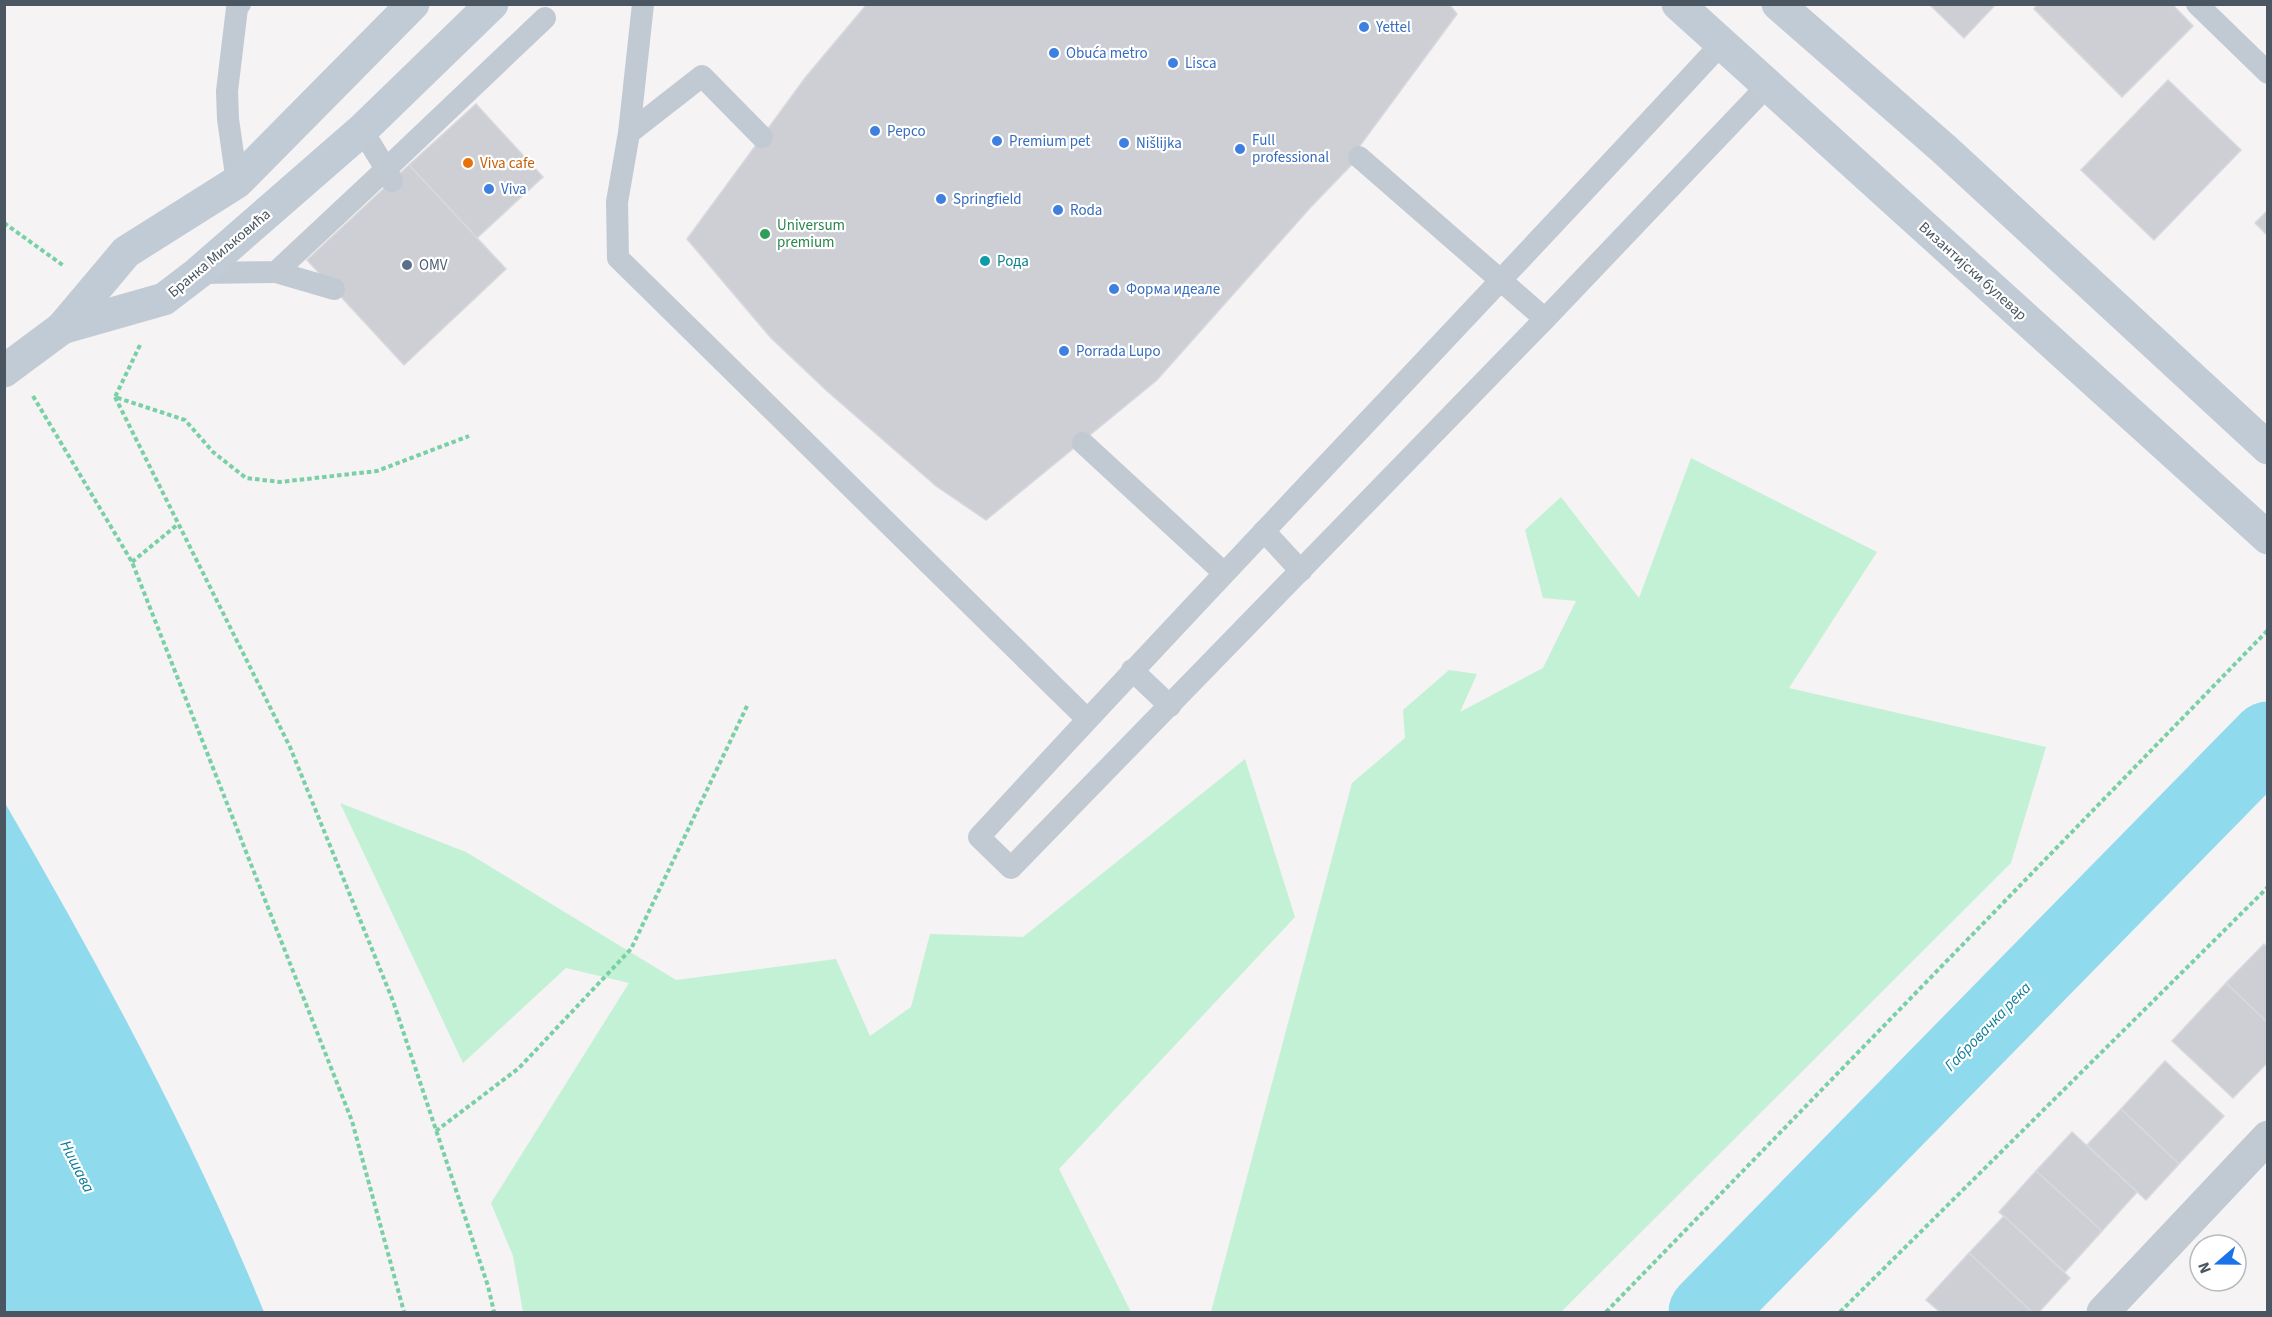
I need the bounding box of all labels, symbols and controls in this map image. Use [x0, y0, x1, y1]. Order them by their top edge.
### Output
place label: Yettel [1375, 17, 1411, 38]
marker: Yettel [1357, 20, 1371, 34]
place label: Obuća metro [1066, 43, 1148, 64]
marker: Obuća metro [1047, 46, 1061, 60]
place label: Lisca [1185, 53, 1217, 74]
marker: Lisca [1166, 56, 1180, 70]
place label: Pepco [887, 121, 926, 142]
marker: Pepco [868, 124, 882, 138]
place label: Full professional [1252, 130, 1329, 168]
place label: Premium pet [1009, 131, 1090, 152]
place label: Nišlijka [1136, 133, 1182, 154]
marker: Premium pet [990, 134, 1004, 148]
marker: Nišlijka [1117, 136, 1131, 150]
marker: Full professional [1233, 142, 1247, 156]
place label: Viva cafe [480, 153, 535, 174]
marker: Viva cafe [461, 156, 475, 170]
place label: Viva [501, 179, 527, 200]
marker: Viva [482, 182, 496, 196]
place label: Springfield [953, 189, 1022, 210]
marker: Springfield [934, 192, 948, 206]
place label: Roda [1070, 200, 1102, 221]
marker: Roda [1051, 203, 1065, 217]
street label: Бранка Миљковића [164, 204, 275, 303]
place label: Universum premium [777, 215, 845, 253]
street label: Византијски булевар [1914, 217, 2031, 326]
marker: Universum premium [758, 227, 772, 241]
place label: Рода [997, 251, 1029, 272]
marker: Рода [978, 254, 992, 268]
place label: OMV [419, 255, 448, 276]
marker: OMV [400, 258, 414, 272]
place label: Форма идеале [1126, 279, 1220, 300]
marker: Форма идеале [1107, 282, 1121, 296]
place label: Porrada Lupo [1076, 341, 1161, 362]
marker: Porrada Lupo [1057, 344, 1071, 358]
water label: Габровачка река [1939, 977, 2036, 1076]
water label: Нишава [55, 1137, 100, 1197]
north arrow [2188, 1233, 2248, 1293]
text: N [2193, 1259, 2217, 1277]

